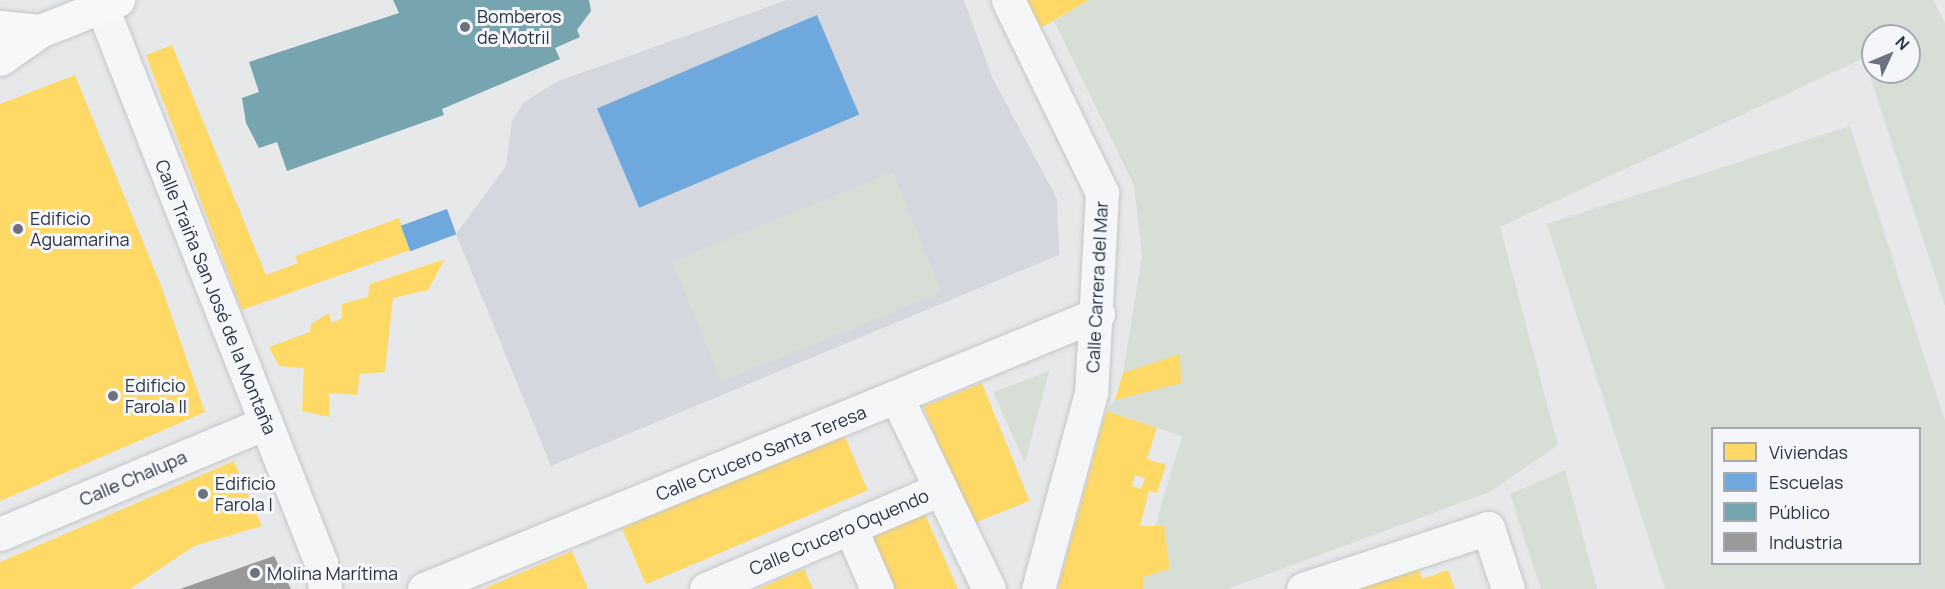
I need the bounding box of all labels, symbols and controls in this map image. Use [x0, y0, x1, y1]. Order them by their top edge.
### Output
place label: Bomberos de Motril [477, 6, 561, 48]
marker: Bomberos de Motril [458, 20, 472, 34]
north arrow [1861, 24, 1921, 84]
text: N [1891, 31, 1914, 55]
street label: Calle Traiña San José de la Montaña [151, 156, 281, 438]
street label: Calle Carrera del Mar [1082, 201, 1112, 373]
place label: Edificio Aguamarina [30, 208, 129, 250]
marker: Edificio Aguamarina [11, 222, 25, 236]
place label: Edificio Farola II [125, 375, 187, 418]
marker: Edificio Farola II [106, 389, 120, 403]
street label: Calle Crucero Santa Teresa [653, 401, 869, 505]
legend [1711, 427, 1921, 565]
text: Viviendas [1769, 440, 1848, 464]
street label: Calle Chalupa [76, 446, 190, 510]
text: Escuelas [1769, 470, 1844, 494]
place label: Edificio Farola I [215, 473, 276, 516]
street label: Calle Crucero Oquendo [746, 484, 932, 580]
marker: Edificio Farola I [196, 487, 210, 501]
text: Público [1769, 500, 1830, 524]
text: Industria [1769, 530, 1843, 554]
place label: Molina Marítima [267, 562, 398, 584]
marker: Molina Marítima [248, 566, 262, 580]

